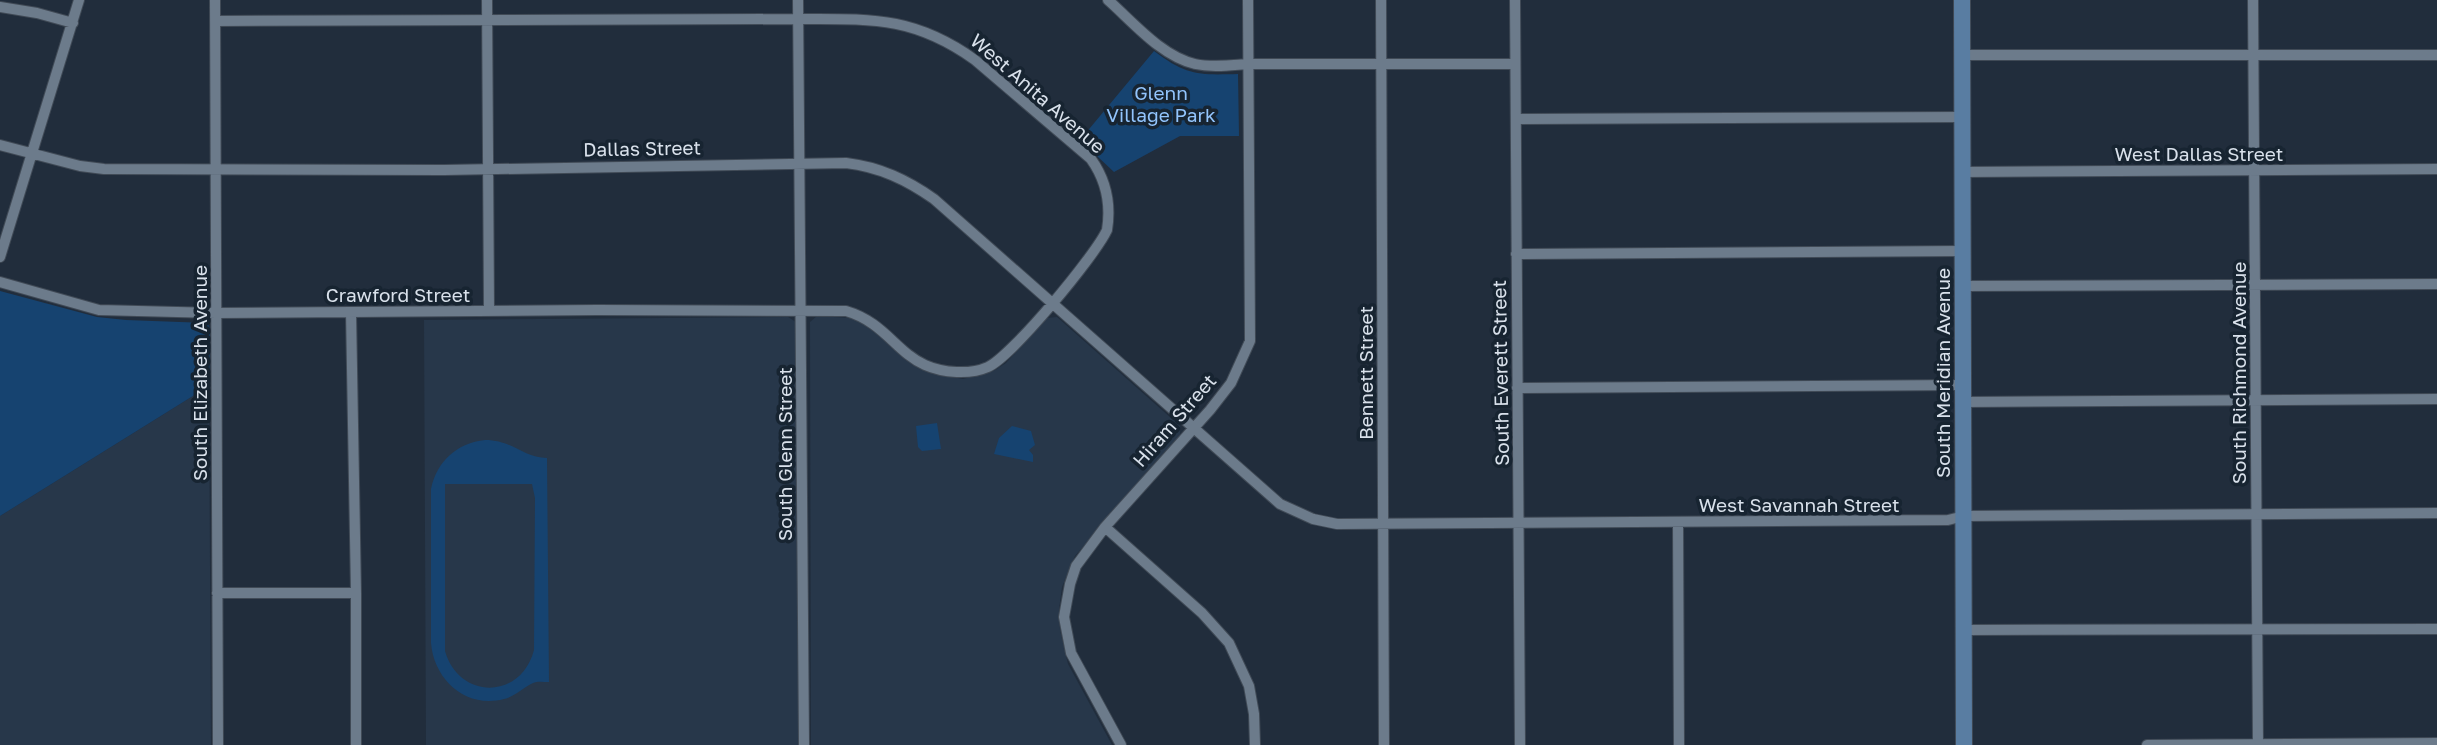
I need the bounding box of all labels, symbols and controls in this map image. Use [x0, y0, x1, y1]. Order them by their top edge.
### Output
street label: West Anita Avenue [966, 28, 1110, 158]
park label: Glenn Village Park [1106, 81, 1216, 126]
street label: Dallas Street [583, 135, 701, 161]
street label: West Dallas Street [2115, 142, 2283, 165]
street label: South Richmond Avenue [2227, 262, 2250, 484]
street label: South Elizabeth Avenue [188, 265, 211, 481]
street label: South Meridian Avenue [1931, 268, 1954, 478]
street label: South Everett Street [1487, 280, 1513, 466]
street label: Crawford Street [326, 283, 470, 306]
street label: Bennett Street [1354, 306, 1377, 440]
street label: South Glenn Street [773, 367, 796, 541]
street label: Hiram Street [1128, 369, 1220, 471]
street label: West Savannah Street [1698, 493, 1900, 516]

